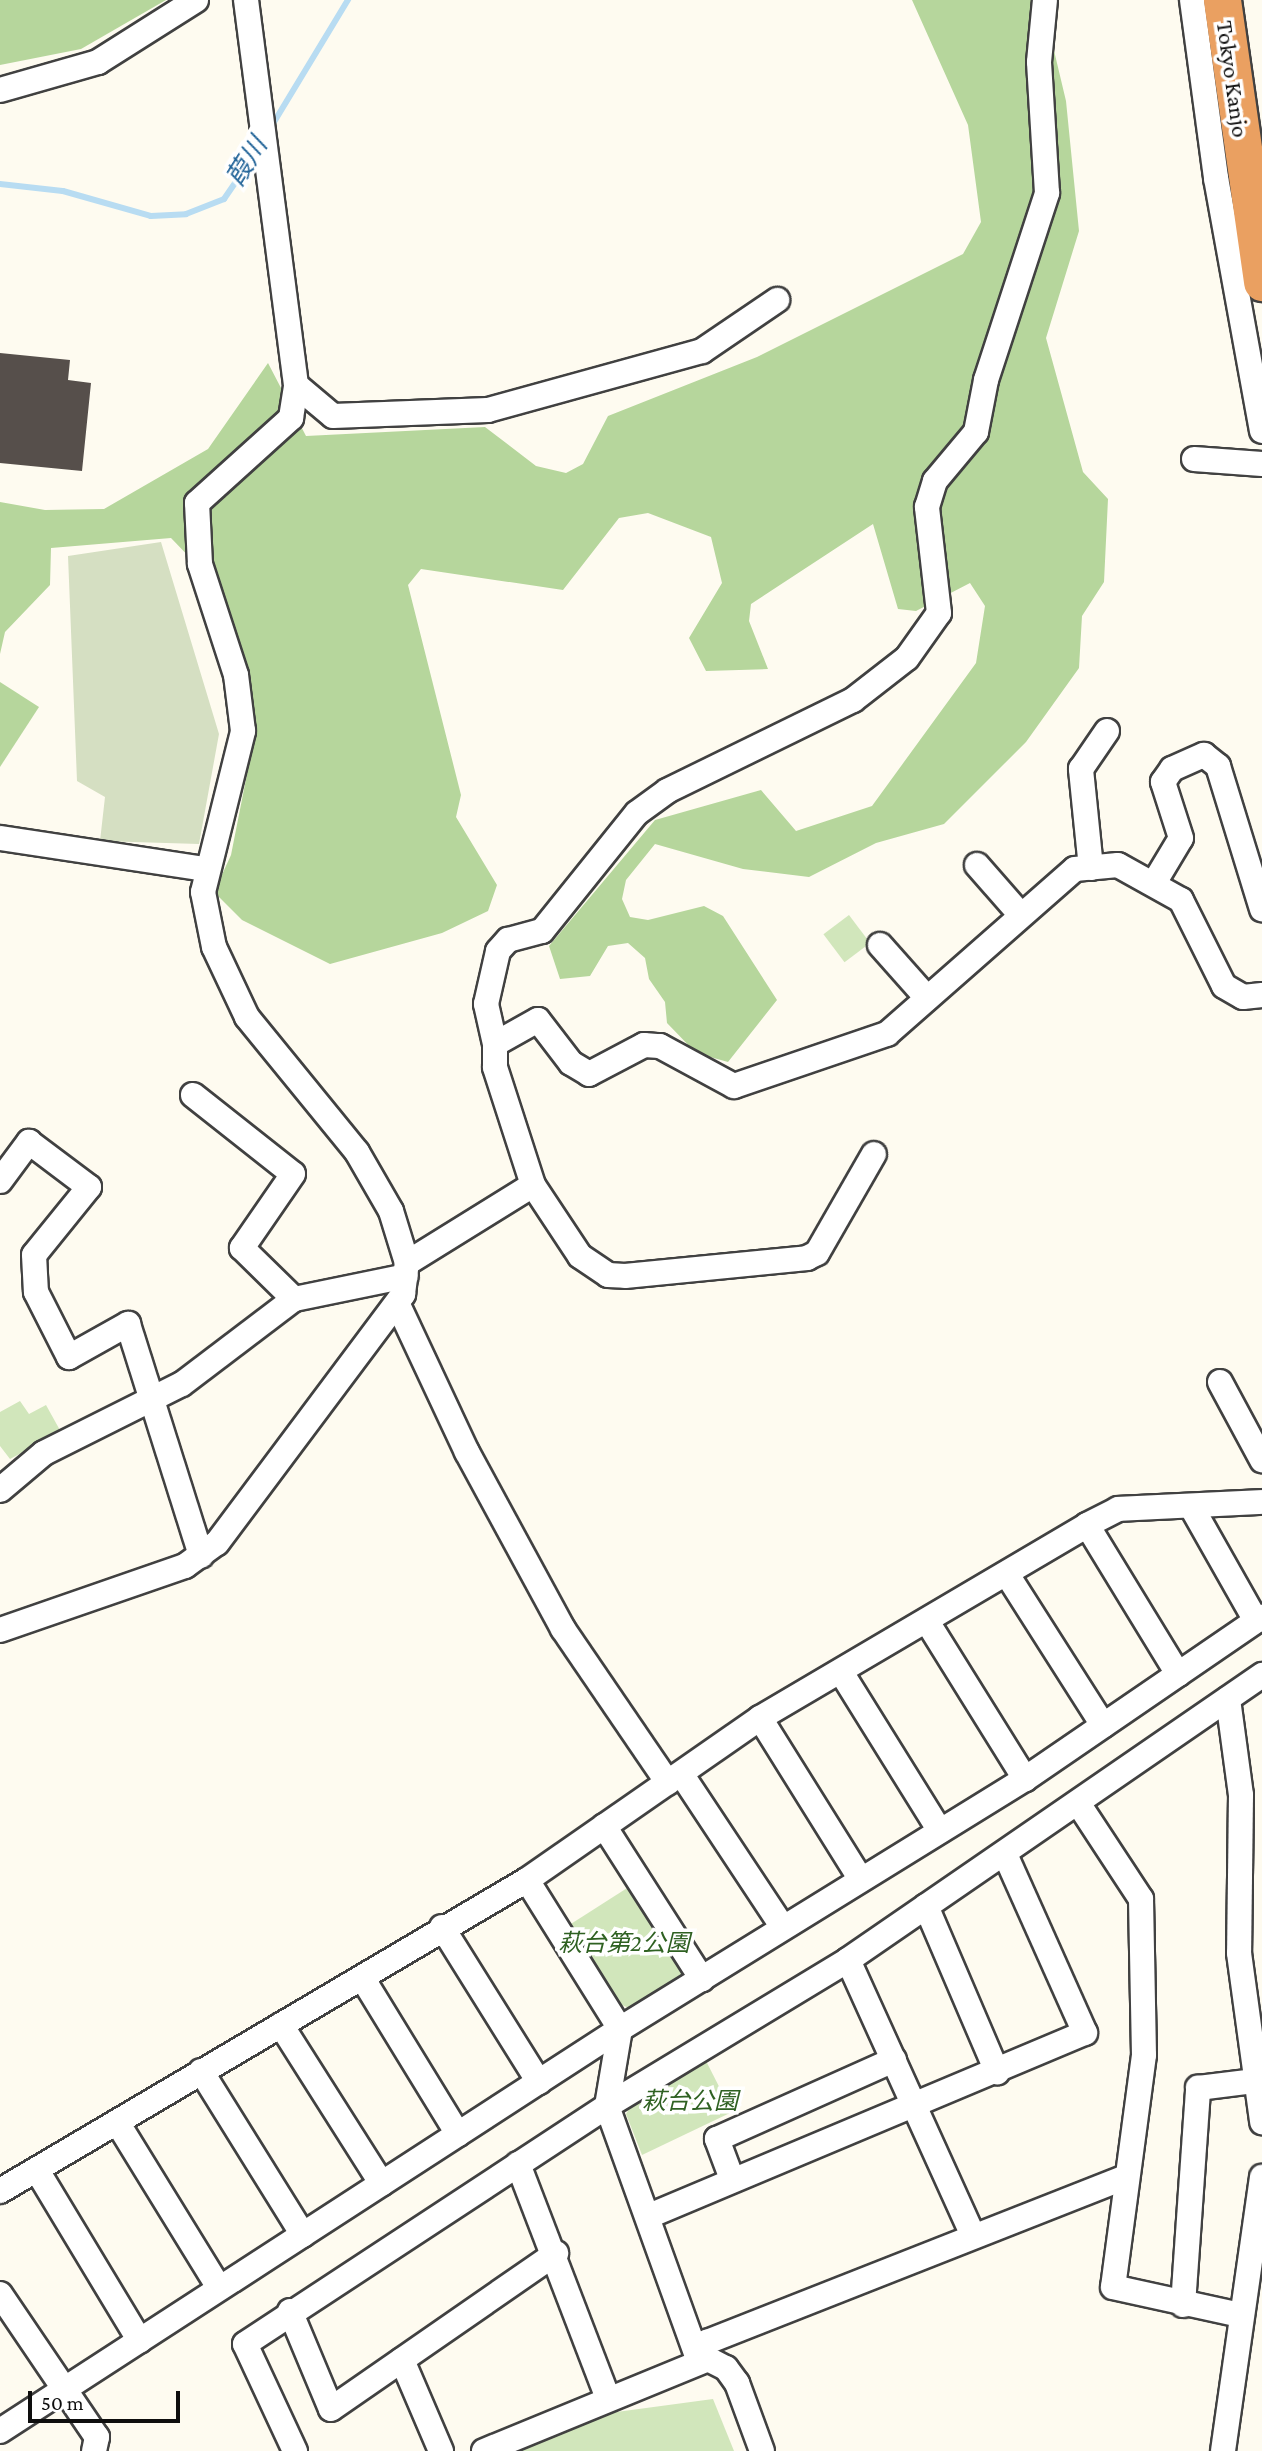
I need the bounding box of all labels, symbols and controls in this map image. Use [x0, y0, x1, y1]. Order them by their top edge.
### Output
street label: Tokyo Kanjo [1211, 19, 1255, 139]
water label: 葭川 [220, 132, 274, 192]
park label: 萩台第2公園 [558, 1929, 690, 1957]
park label: 萩台公園 [642, 2087, 738, 2115]
scale bar [32, 2378, 184, 2422]
text: 50 m [41, 2391, 84, 2415]

